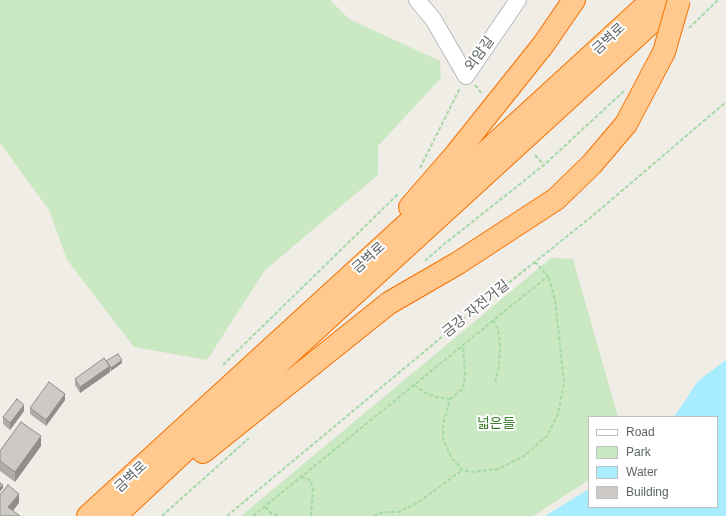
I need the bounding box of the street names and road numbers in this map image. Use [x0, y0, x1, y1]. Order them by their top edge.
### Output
street label: 금벽로 [589, 20, 629, 58]
street label: 외암길 [462, 33, 498, 75]
street label: 금벽로 [349, 239, 389, 277]
street label: 금강 자전거길 [439, 277, 513, 341]
street label: 금벽로 [111, 458, 151, 496]

